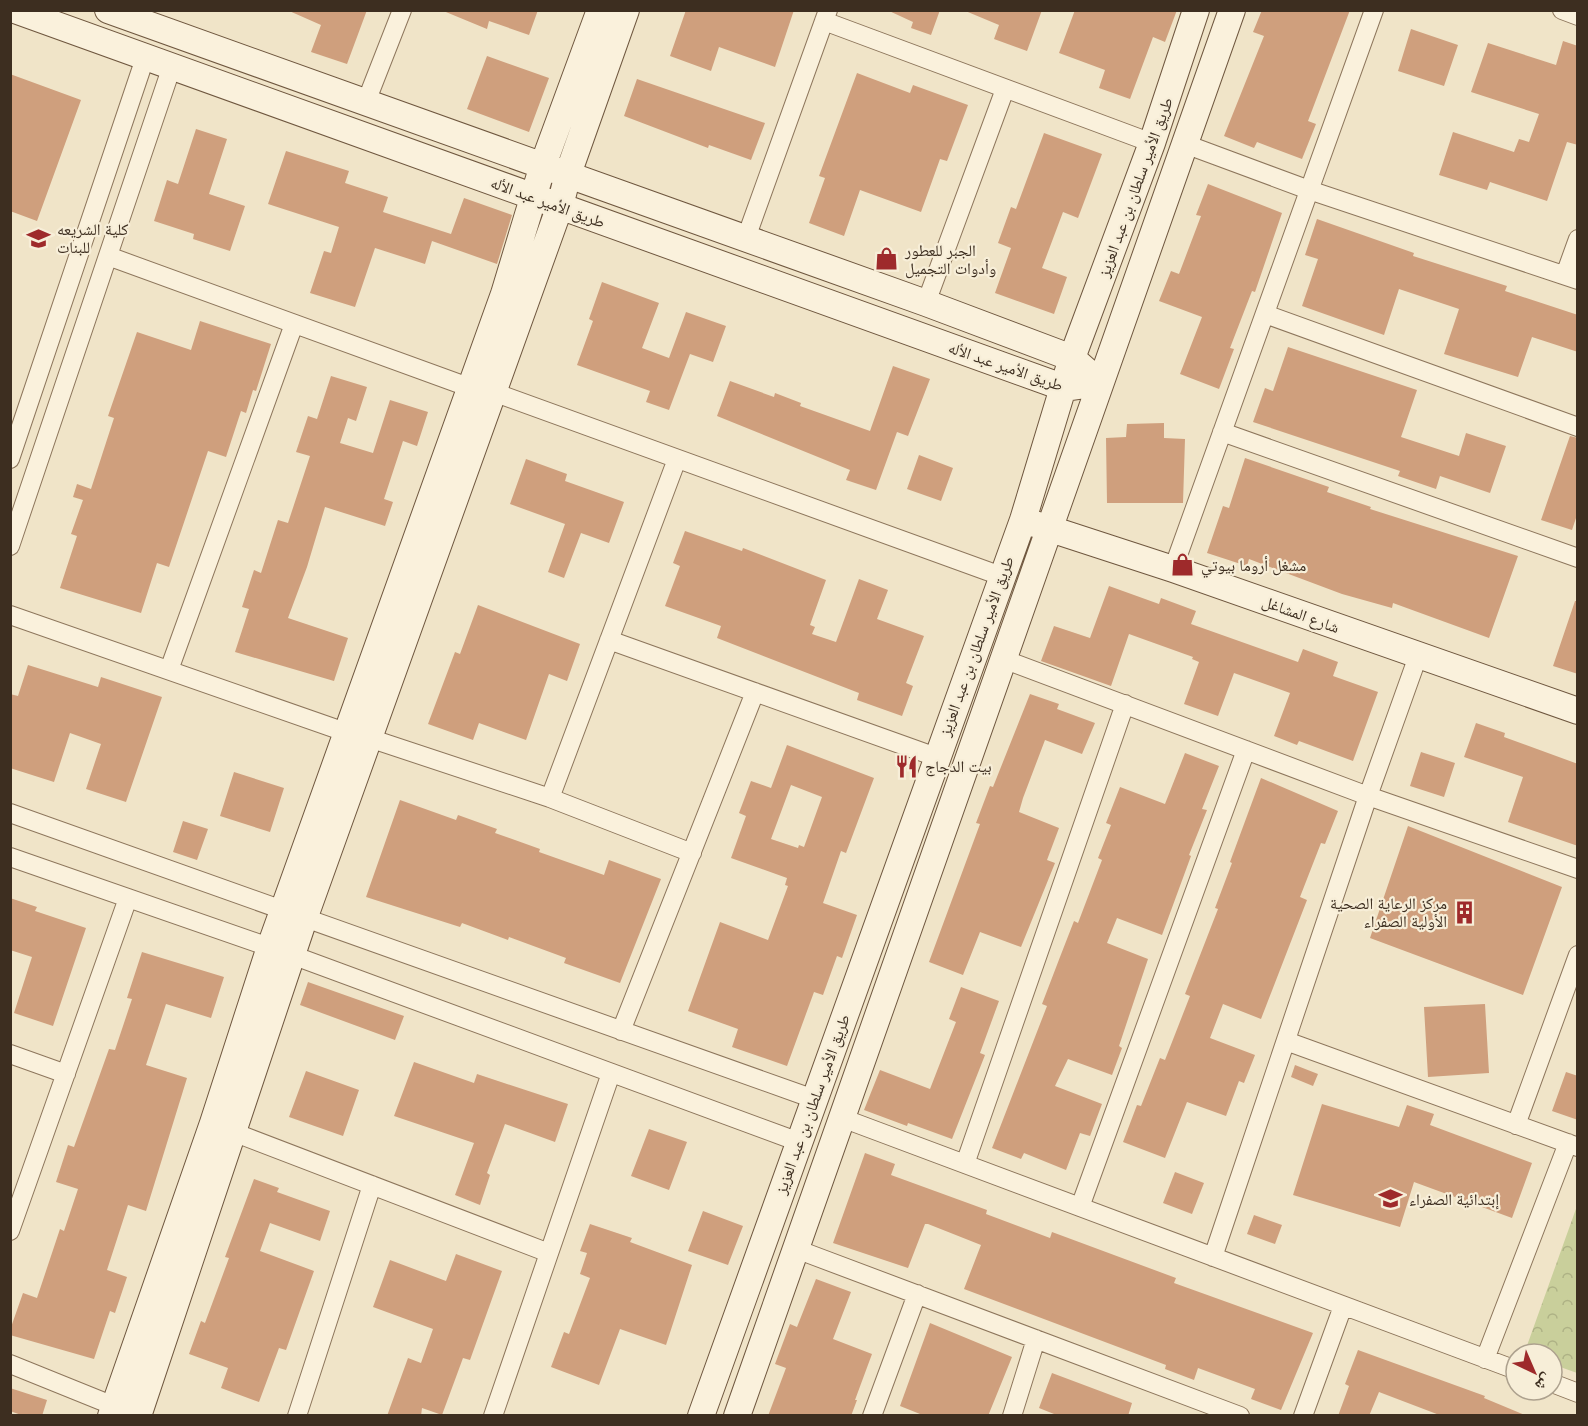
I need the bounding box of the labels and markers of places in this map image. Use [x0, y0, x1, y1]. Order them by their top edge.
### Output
place label: كلية الشريعه للبنات [57, 219, 129, 257]
school or university icon: كلية الشريعه للبنات [26, 225, 52, 251]
place label: الجبر للعطور وأدوات التجميل [904, 240, 996, 279]
shop icon: الجبر للعطور وأدوات التجميل [874, 246, 900, 272]
shop icon: مشغل أروما بيوتي [1170, 552, 1196, 578]
place label: مشغل أروما بيوتي [1201, 555, 1306, 578]
restaurant icon: بيت الدجاج [894, 753, 920, 779]
place label: بيت الدجاج [925, 756, 992, 777]
place label: مركز الرعاية الصحية الأولية الصفراء [1330, 893, 1447, 931]
building icon: مركز الرعاية الصحية الأولية الصفراء [1452, 899, 1478, 925]
school or university icon: إبتدائية الصفراء [1378, 1186, 1404, 1212]
place label: إبتدائية الصفراء [1409, 1189, 1499, 1210]

